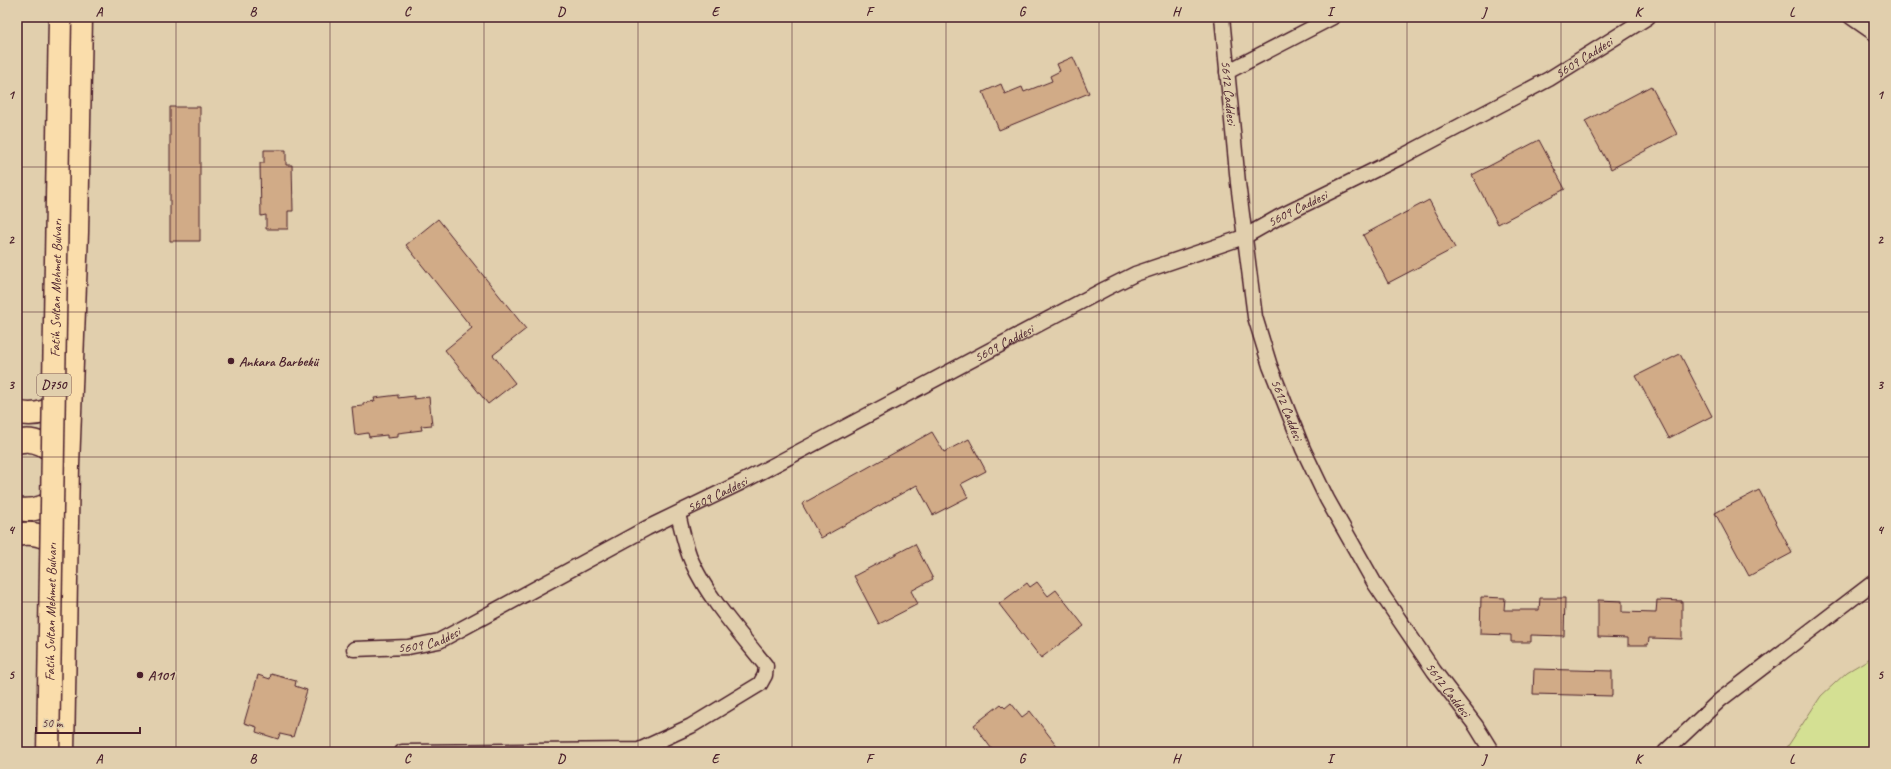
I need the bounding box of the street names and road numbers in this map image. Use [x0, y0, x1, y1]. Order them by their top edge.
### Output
street label: 5609 Caddesi [1552, 32, 1617, 82]
street label: 5612 Caddesi [1218, 60, 1241, 128]
street label: 5609 Caddesi [1264, 185, 1332, 230]
street label: Fatih Sultan Mehmet Bulvarı [46, 217, 65, 357]
street label: 5609 Caddesi [971, 319, 1038, 366]
road number: D750 [37, 374, 71, 396]
street label: 5612 Caddesi [1268, 377, 1308, 445]
street label: 5609 Caddesi [684, 471, 752, 516]
street label: Fatih Sultan Mehmet Bulvarı [41, 541, 60, 681]
street label: 5609 Caddesi [397, 622, 465, 656]
street label: 5612 Caddesi [1422, 659, 1476, 722]

